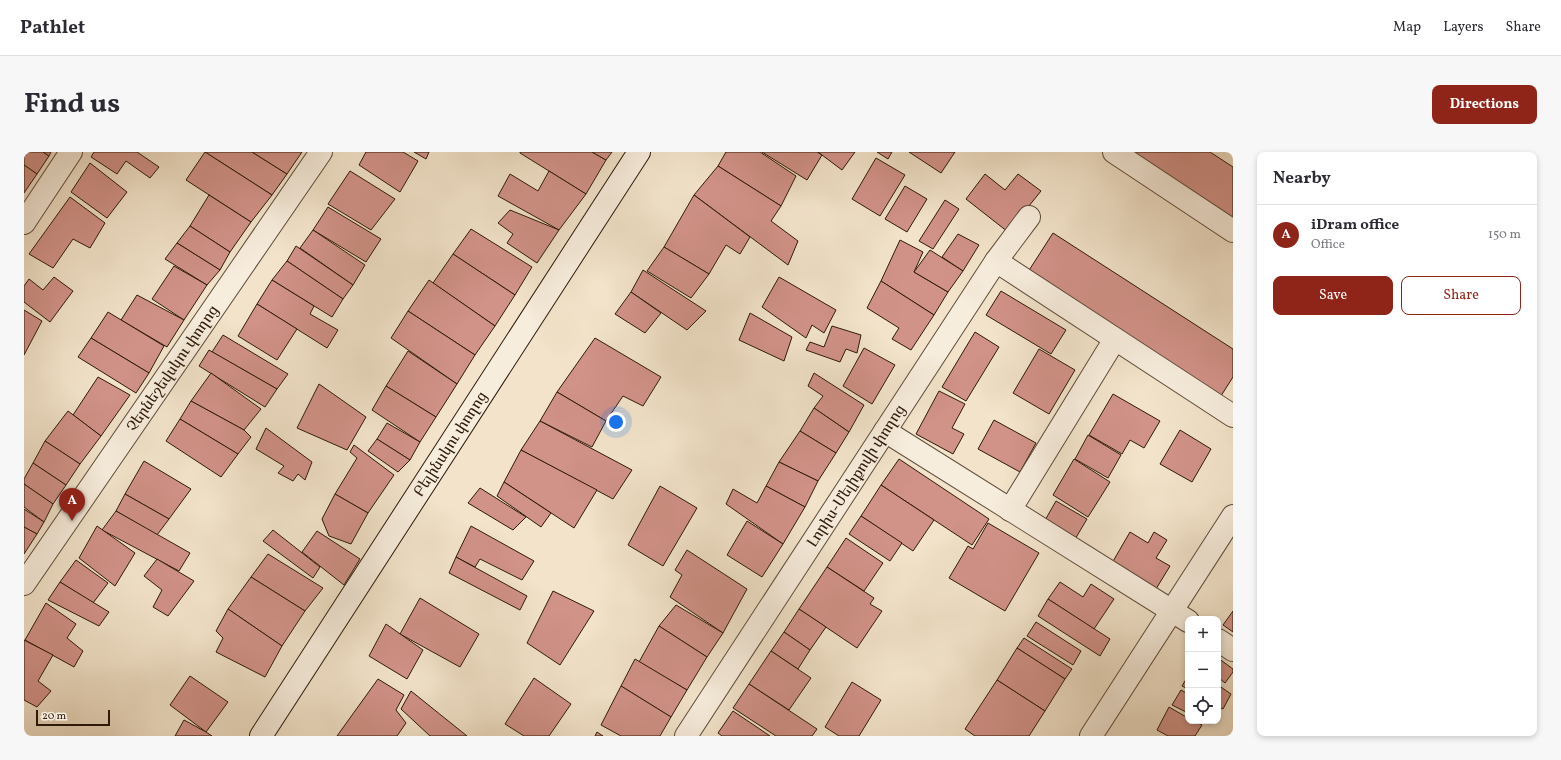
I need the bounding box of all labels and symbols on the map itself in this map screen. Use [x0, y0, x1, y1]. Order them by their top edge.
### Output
street label: Չերնեշեվսկու փողոց [123, 301, 225, 436]
street label: Բելինսկու փողոց [409, 388, 493, 502]
street label: Լորիս-Մելիքովի փողոց [803, 401, 911, 552]
your location [606, 412, 626, 432]
pin: A [59, 488, 85, 521]
scale bar [36, 708, 110, 727]

